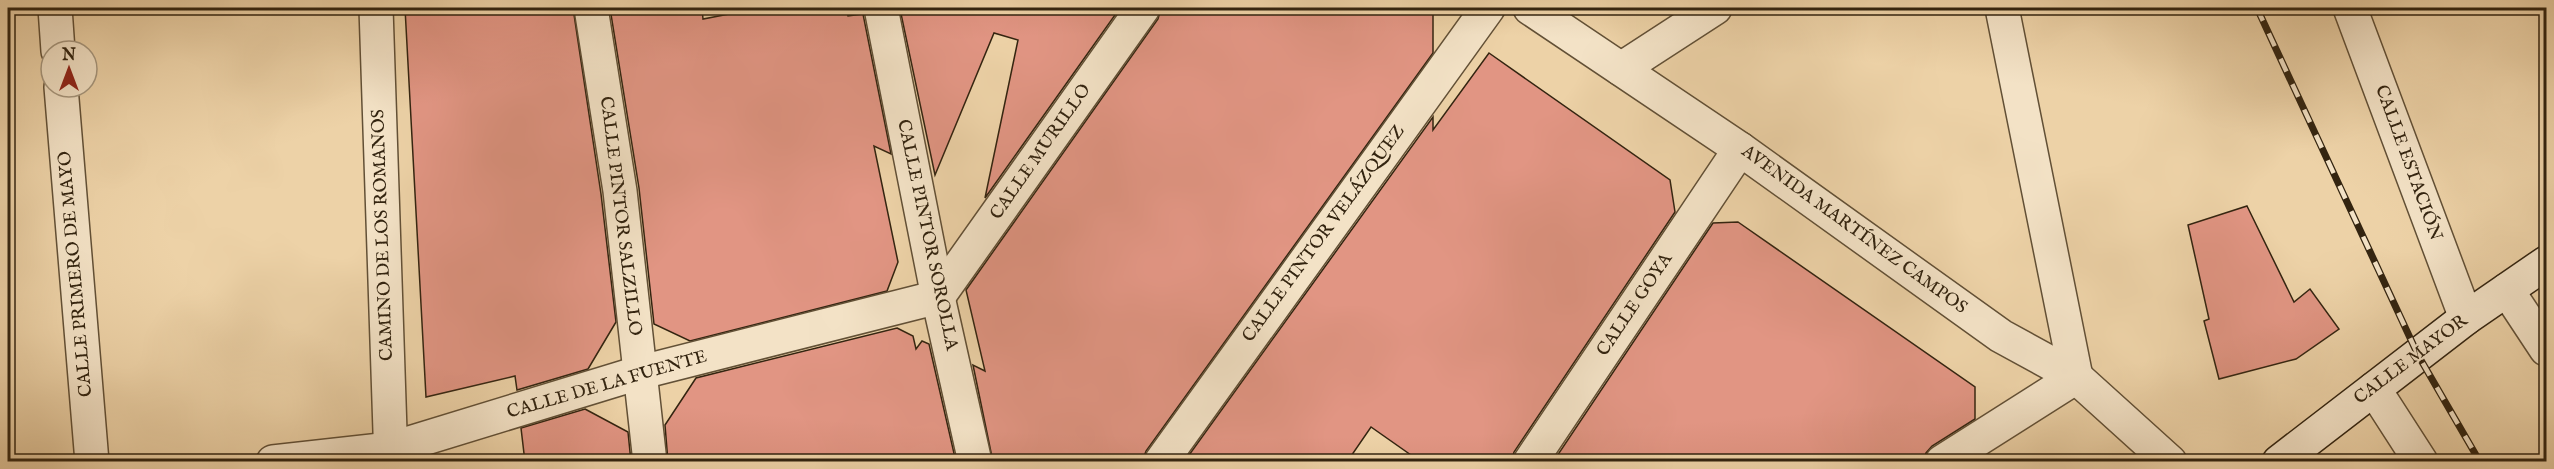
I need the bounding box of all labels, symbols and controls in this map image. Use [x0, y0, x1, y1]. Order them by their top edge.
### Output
north arrow [39, 39, 99, 99]
text: N [61, 46, 76, 66]
street label: CALLE MURILLO [985, 79, 1097, 224]
street label: CALLE ESTACIÓN [2369, 81, 2449, 244]
street label: CALLE PINTOR SALZILLO [594, 95, 646, 337]
street label: CAMINO DE LOS ROMANOS [367, 109, 399, 361]
street label: CALLE PINTOR SOROLLA [891, 117, 963, 353]
street label: CALLE PINTOR VELÁZQUEZ [1236, 120, 1411, 347]
street label: AVENIDA MARTÍNEZ CAMPOS [1736, 138, 1973, 320]
street label: CALLE PRIMERO DE MAYO [54, 150, 98, 398]
street label: CALLE GOYA [1592, 248, 1678, 361]
street label: CALLE MAYOR [2350, 309, 2473, 410]
street label: CALLE DE LA FUENTE [504, 345, 710, 425]

